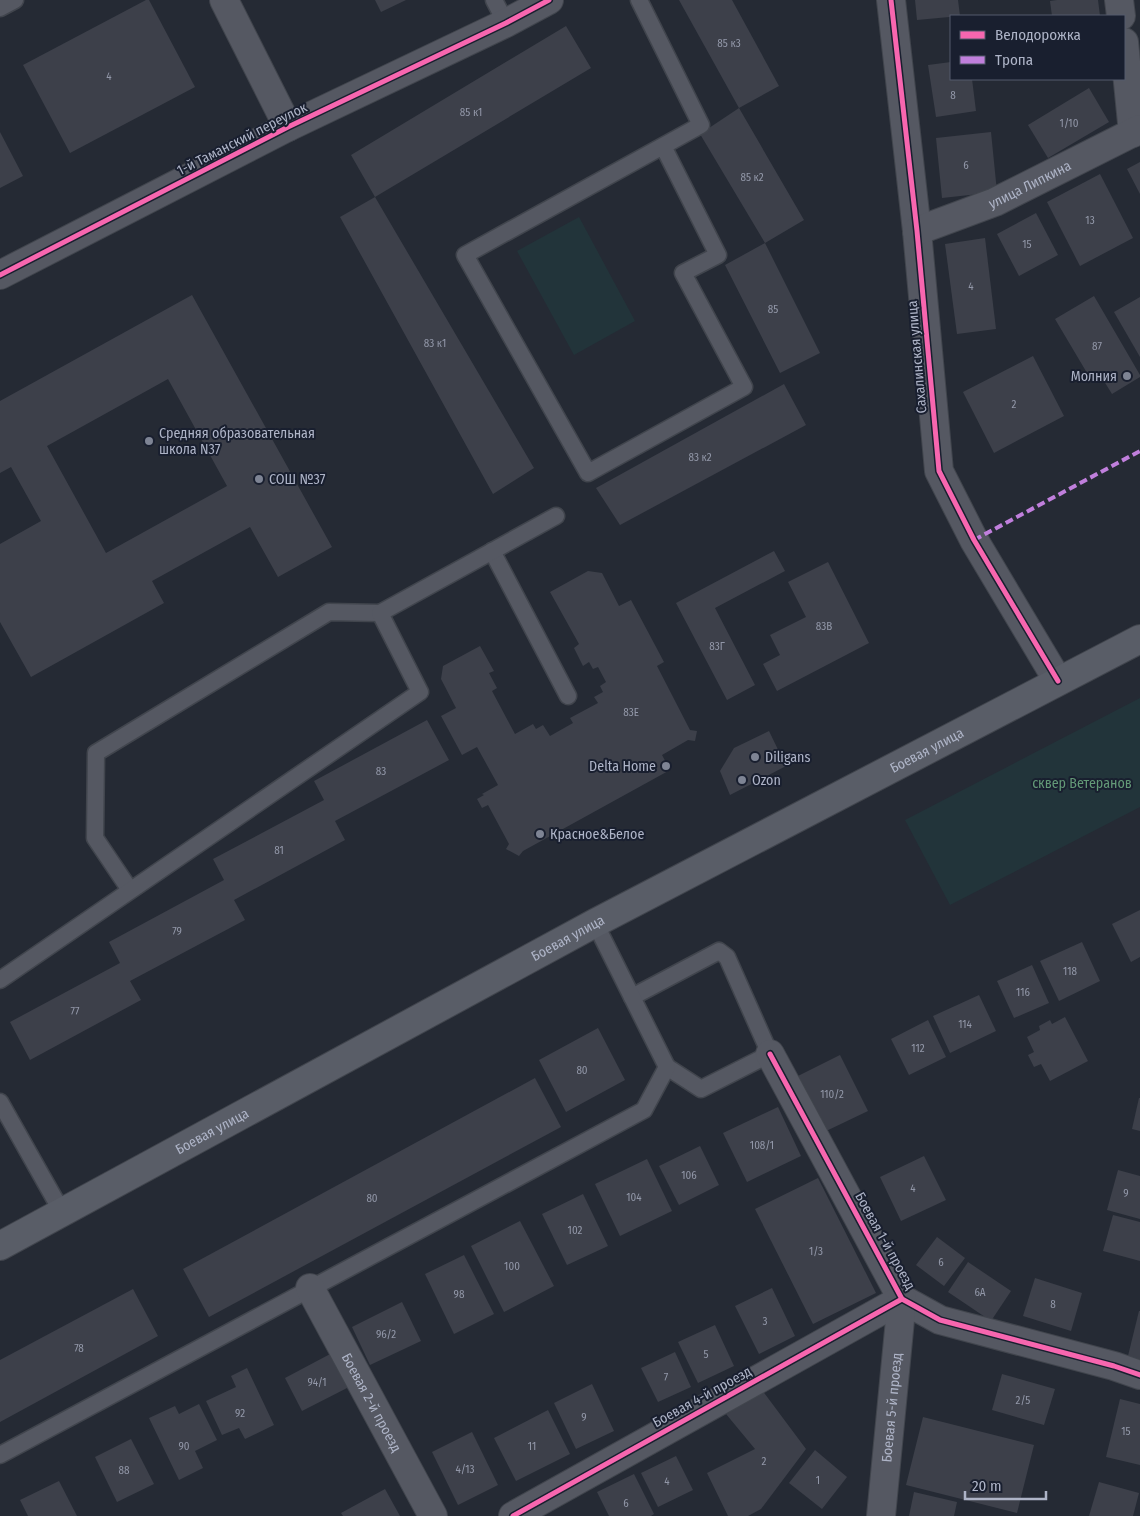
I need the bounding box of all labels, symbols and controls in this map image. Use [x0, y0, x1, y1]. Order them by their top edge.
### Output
legend [950, 15, 1125, 80]
text: Велодорожка [995, 26, 1081, 44]
house number: 85 к3 [717, 37, 741, 50]
text: Тропа [995, 51, 1033, 69]
house number: 4 [106, 70, 112, 83]
house number: 8 [950, 89, 956, 102]
street label: 1-й Таманский переулок [174, 99, 310, 179]
house number: 85 к1 [460, 106, 482, 119]
house number: 1/10 [1060, 117, 1079, 130]
street label: улица Липкина [986, 157, 1074, 212]
house number: 6 [963, 159, 969, 172]
house number: 85 к2 [740, 171, 764, 184]
house number: 13 [1085, 214, 1095, 227]
house number: 15 [1022, 238, 1032, 251]
house number: 4 [968, 280, 974, 293]
street label: Сахалинская улица [904, 300, 930, 414]
house number: 85 [768, 303, 778, 316]
house number: 83 к1 [424, 337, 446, 350]
house number: 87 [1092, 340, 1102, 353]
place label: Молния [1071, 368, 1117, 385]
marker: Молния [1121, 370, 1133, 382]
house number: 2 [1012, 398, 1017, 411]
place label: Средняя образовательная школа N37 [159, 425, 315, 458]
marker: Средняя образовательная школа N37 [143, 435, 155, 447]
house number: 83 к2 [688, 451, 712, 464]
place label: СОШ №37 [269, 471, 326, 488]
marker: СОШ №37 [253, 473, 265, 485]
house number: 83В [816, 620, 832, 633]
house number: 83Г [709, 640, 725, 653]
house number: 83Е [623, 706, 639, 719]
street label: Боевая улица [887, 724, 967, 776]
place label: Diligans [765, 749, 810, 766]
marker: Diligans [749, 751, 761, 763]
place label: Delta Home [589, 758, 656, 775]
marker: Delta Home [660, 760, 672, 772]
house number: 83 [376, 765, 386, 778]
place label: Ozon [752, 772, 781, 789]
marker: Ozon [736, 774, 748, 786]
park label: сквер Ветеранов [1032, 775, 1132, 792]
place label: Красное&Белое [550, 826, 644, 843]
marker: Красное&Белое [534, 828, 546, 840]
house number: 81 [274, 844, 284, 857]
street label: Боевая улица [528, 911, 607, 965]
house number: 79 [172, 925, 182, 938]
house number: 118 [1063, 965, 1077, 978]
house number: 116 [1016, 986, 1030, 999]
house number: 77 [71, 1005, 80, 1018]
house number: 114 [958, 1018, 973, 1031]
house number: 112 [911, 1042, 925, 1055]
house number: 80 [576, 1064, 588, 1077]
house number: 110/2 [820, 1088, 844, 1101]
street label: Боевая улица [172, 1104, 251, 1158]
house number: 108/1 [750, 1139, 774, 1152]
house number: 106 [681, 1169, 697, 1182]
house number: 4 [910, 1182, 916, 1195]
house number: 9 [1123, 1187, 1129, 1200]
street label: Боевая 1-й проезд [851, 1189, 919, 1293]
house number: 104 [626, 1191, 642, 1204]
house number: 80 [366, 1192, 378, 1205]
house number: 102 [568, 1224, 583, 1237]
house number: 1/3 [809, 1245, 823, 1258]
house number: 6 [938, 1256, 944, 1269]
house number: 100 [504, 1260, 520, 1273]
house number: 6А [974, 1286, 986, 1299]
house number: 98 [454, 1288, 465, 1301]
house number: 8 [1050, 1298, 1056, 1311]
house number: 3 [763, 1315, 768, 1328]
house number: 96/2 [376, 1328, 396, 1341]
house number: 78 [74, 1342, 84, 1355]
house number: 5 [703, 1348, 709, 1361]
street label: Боевая 2-й проезд [338, 1350, 405, 1455]
street label: Боевая 5-й проезд [878, 1352, 905, 1463]
street label: Боевая 4-й проезд [650, 1363, 754, 1431]
house number: 7 [664, 1371, 669, 1384]
house number: 94/1 [307, 1376, 327, 1389]
house number: 2/5 [1016, 1394, 1030, 1407]
house number: 92 [235, 1407, 245, 1420]
house number: 9 [581, 1411, 587, 1424]
house number: 15 [1121, 1425, 1131, 1438]
house number: 90 [178, 1440, 190, 1453]
house number: 11 [528, 1440, 536, 1453]
house number: 2 [762, 1455, 767, 1468]
house number: 4/13 [456, 1463, 474, 1476]
house number: 88 [119, 1464, 130, 1477]
scale bar [965, 1468, 1046, 1500]
house number: 1 [816, 1474, 820, 1487]
house number: 4 [664, 1475, 670, 1488]
text: 20 m [972, 1477, 1002, 1495]
house number: 6 [623, 1497, 629, 1510]

